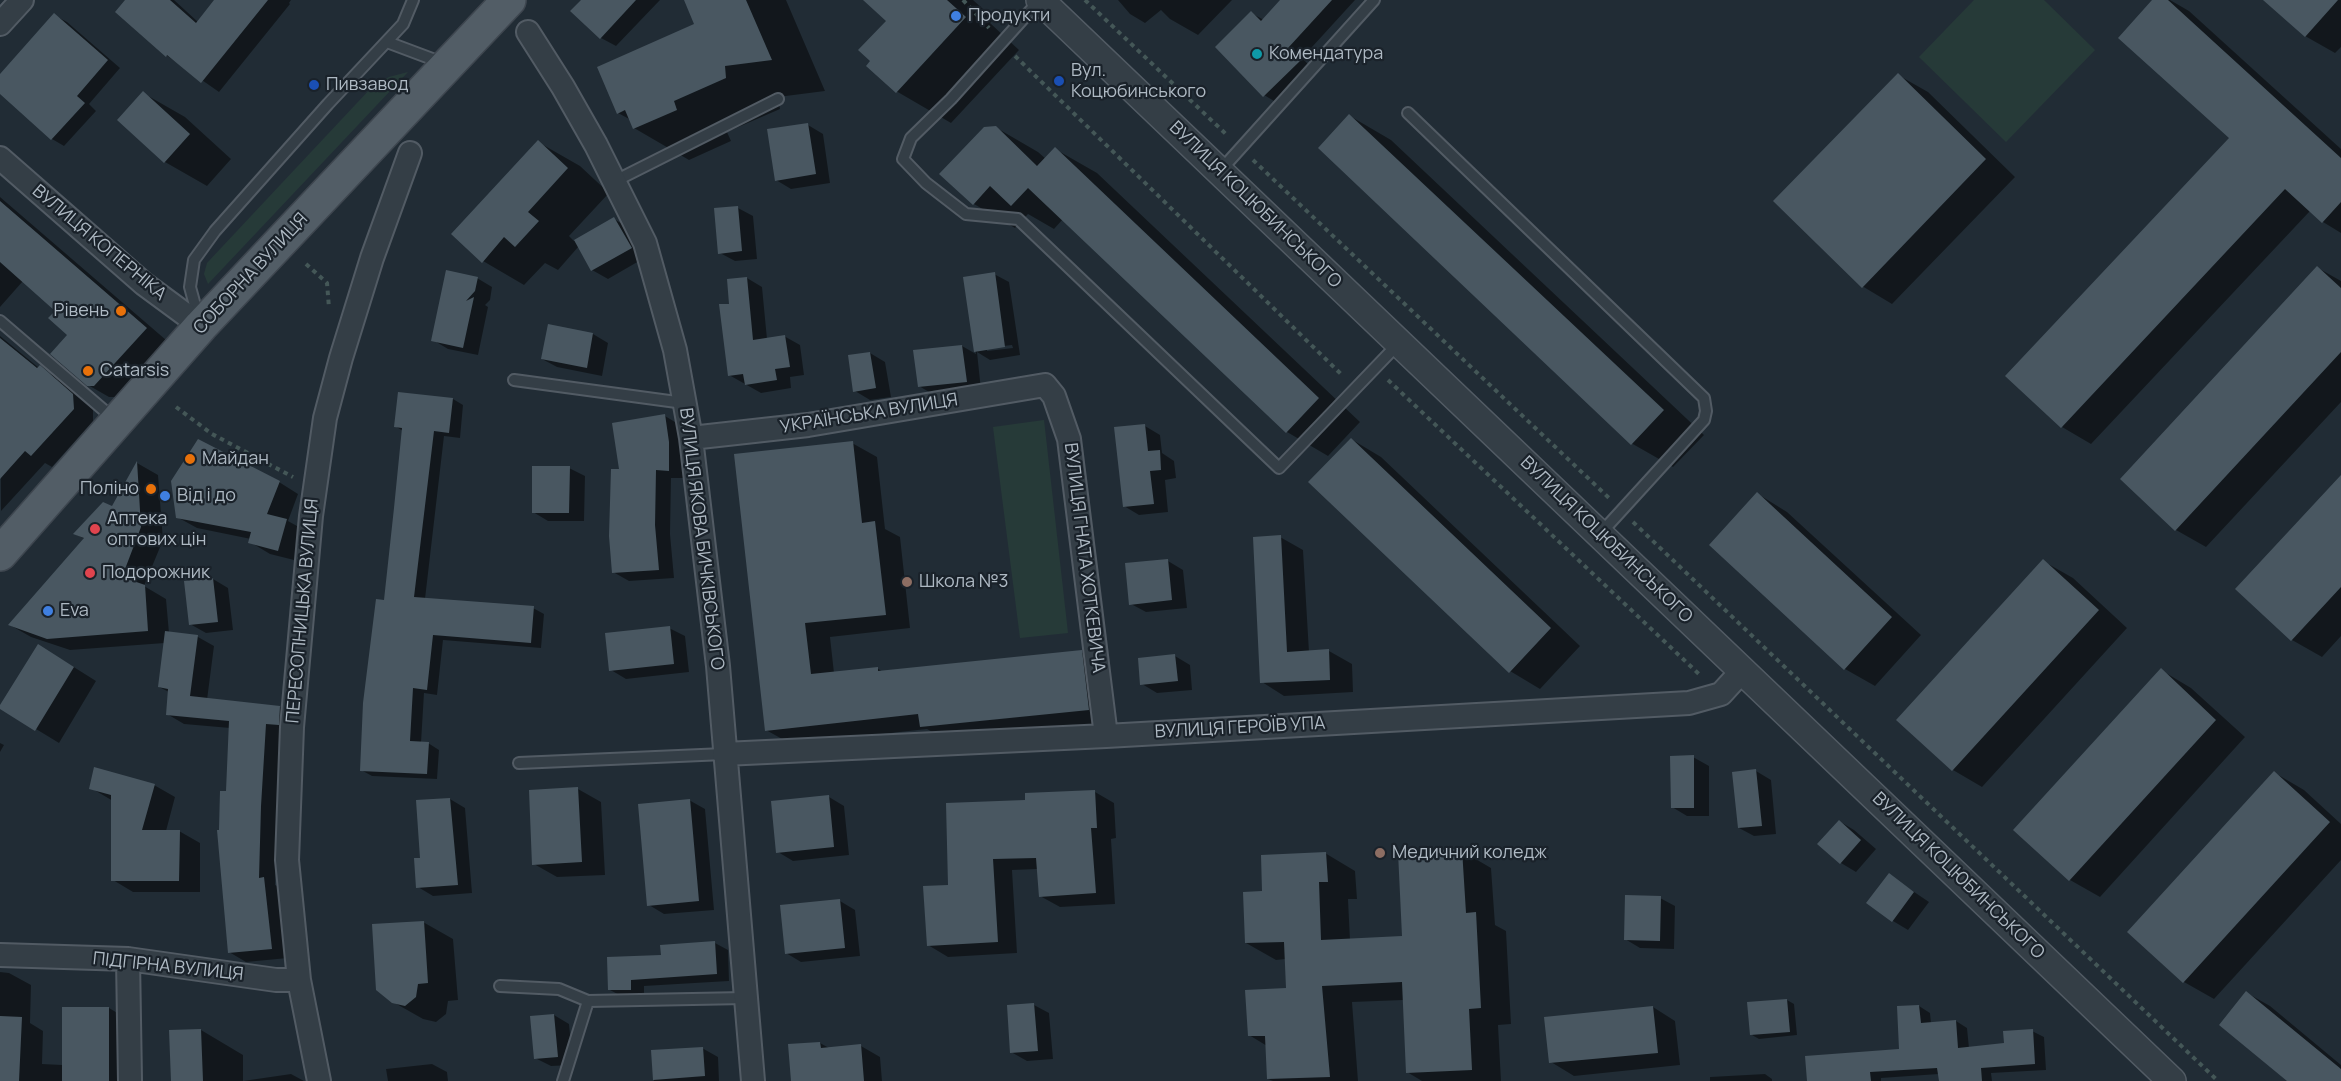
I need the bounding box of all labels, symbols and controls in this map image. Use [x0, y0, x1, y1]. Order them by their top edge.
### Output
place label: Продукти [968, 5, 1050, 27]
marker: Продукти [949, 9, 963, 23]
place label: Комендатура [1269, 43, 1383, 65]
marker: Комендатура [1250, 47, 1264, 61]
place label: Вул. Коцюбинського [1071, 60, 1206, 103]
place label: Пивзавод [326, 74, 409, 96]
marker: Вул. Коцюбинського [1052, 74, 1066, 88]
marker: Пивзавод [307, 78, 321, 92]
street label: ВУЛИЦЯ КОЦЮБИНСЬКОГО [1164, 117, 1346, 293]
street label: ВУЛИЦЯ КОПЕРНІКА [28, 181, 170, 305]
street label: СОБОРНА ВУЛИЦЯ [189, 209, 313, 339]
place label: Рівень [54, 300, 109, 322]
marker: Рівень [114, 304, 128, 318]
place label: Catarsis [100, 360, 169, 382]
marker: Catarsis [81, 364, 95, 378]
street label: УКРАЇНСЬКА ВУЛИЦЯ [779, 389, 959, 439]
street label: ВУЛИЦЯ ЯКОВА БИЧКІВСЬКОГО [674, 407, 728, 671]
street label: ВУЛИЦЯ ГНАТА ХОТКЕВИЧА [1059, 442, 1109, 674]
place label: Майдан [202, 448, 269, 470]
marker: Майдан [183, 452, 197, 466]
street label: ВУЛИЦЯ КОЦЮБИНСЬКОГО [1515, 452, 1697, 628]
place label: Поліно [80, 478, 139, 500]
marker: Поліно [144, 482, 158, 496]
place label: Від і до [177, 485, 236, 507]
marker: Від і до [158, 489, 172, 503]
street label: ПЕРЕСОПНИЦЬКА ВУЛИЦЯ [282, 498, 324, 724]
place label: Аптека оптових цін [107, 508, 206, 550]
marker: Аптека оптових цін [88, 522, 102, 536]
place label: Подорожник [102, 562, 210, 584]
marker: Подорожник [83, 566, 97, 580]
place label: Школа №3 [919, 571, 1009, 593]
marker: Школа №3 [900, 575, 914, 589]
place label: Eva [60, 600, 89, 622]
marker: Eva [41, 604, 55, 618]
street label: ВУЛИЦЯ ГЕРОЇВ УПА [1154, 713, 1326, 743]
street label: ВУЛИЦЯ КОЦЮБИНСЬКОГО [1867, 788, 2049, 964]
place label: Медичний коледж [1392, 842, 1547, 864]
marker: Медичний коледж [1373, 846, 1387, 860]
street label: ПІДГІРНА ВУЛИЦЯ [92, 948, 244, 986]

